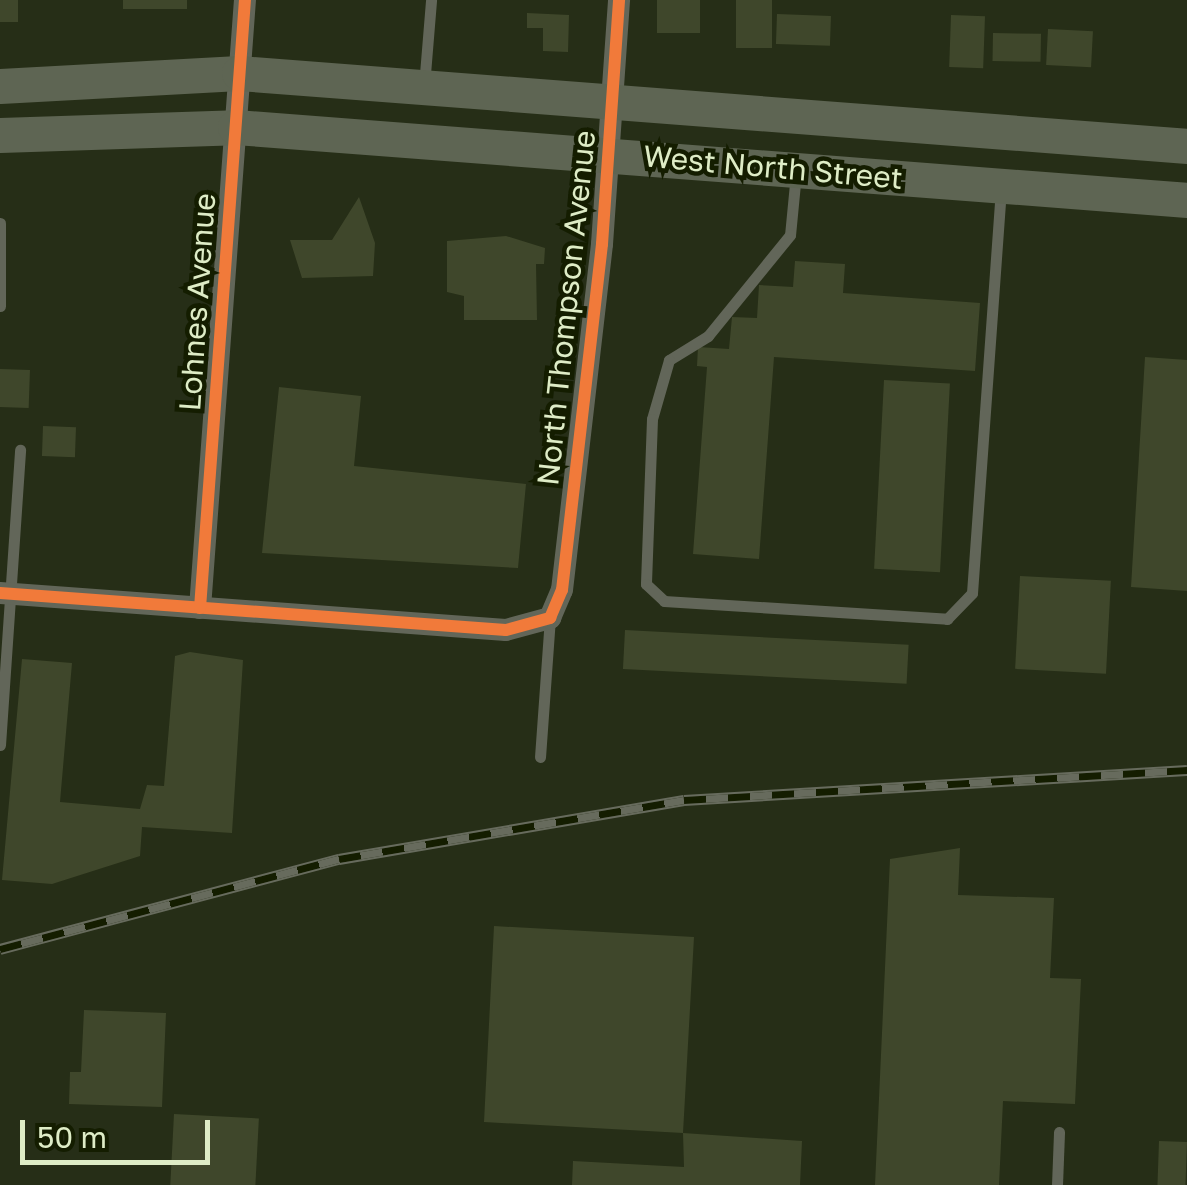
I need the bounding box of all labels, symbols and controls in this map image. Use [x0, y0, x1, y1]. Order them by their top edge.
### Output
street label: North Thompson Avenue [529, 129, 603, 487]
street label: West North Street [642, 138, 904, 196]
street label: Lohnes Avenue [171, 192, 223, 412]
scale bar [25, 1100, 215, 1162]
text: 50 m [37, 1119, 107, 1155]

